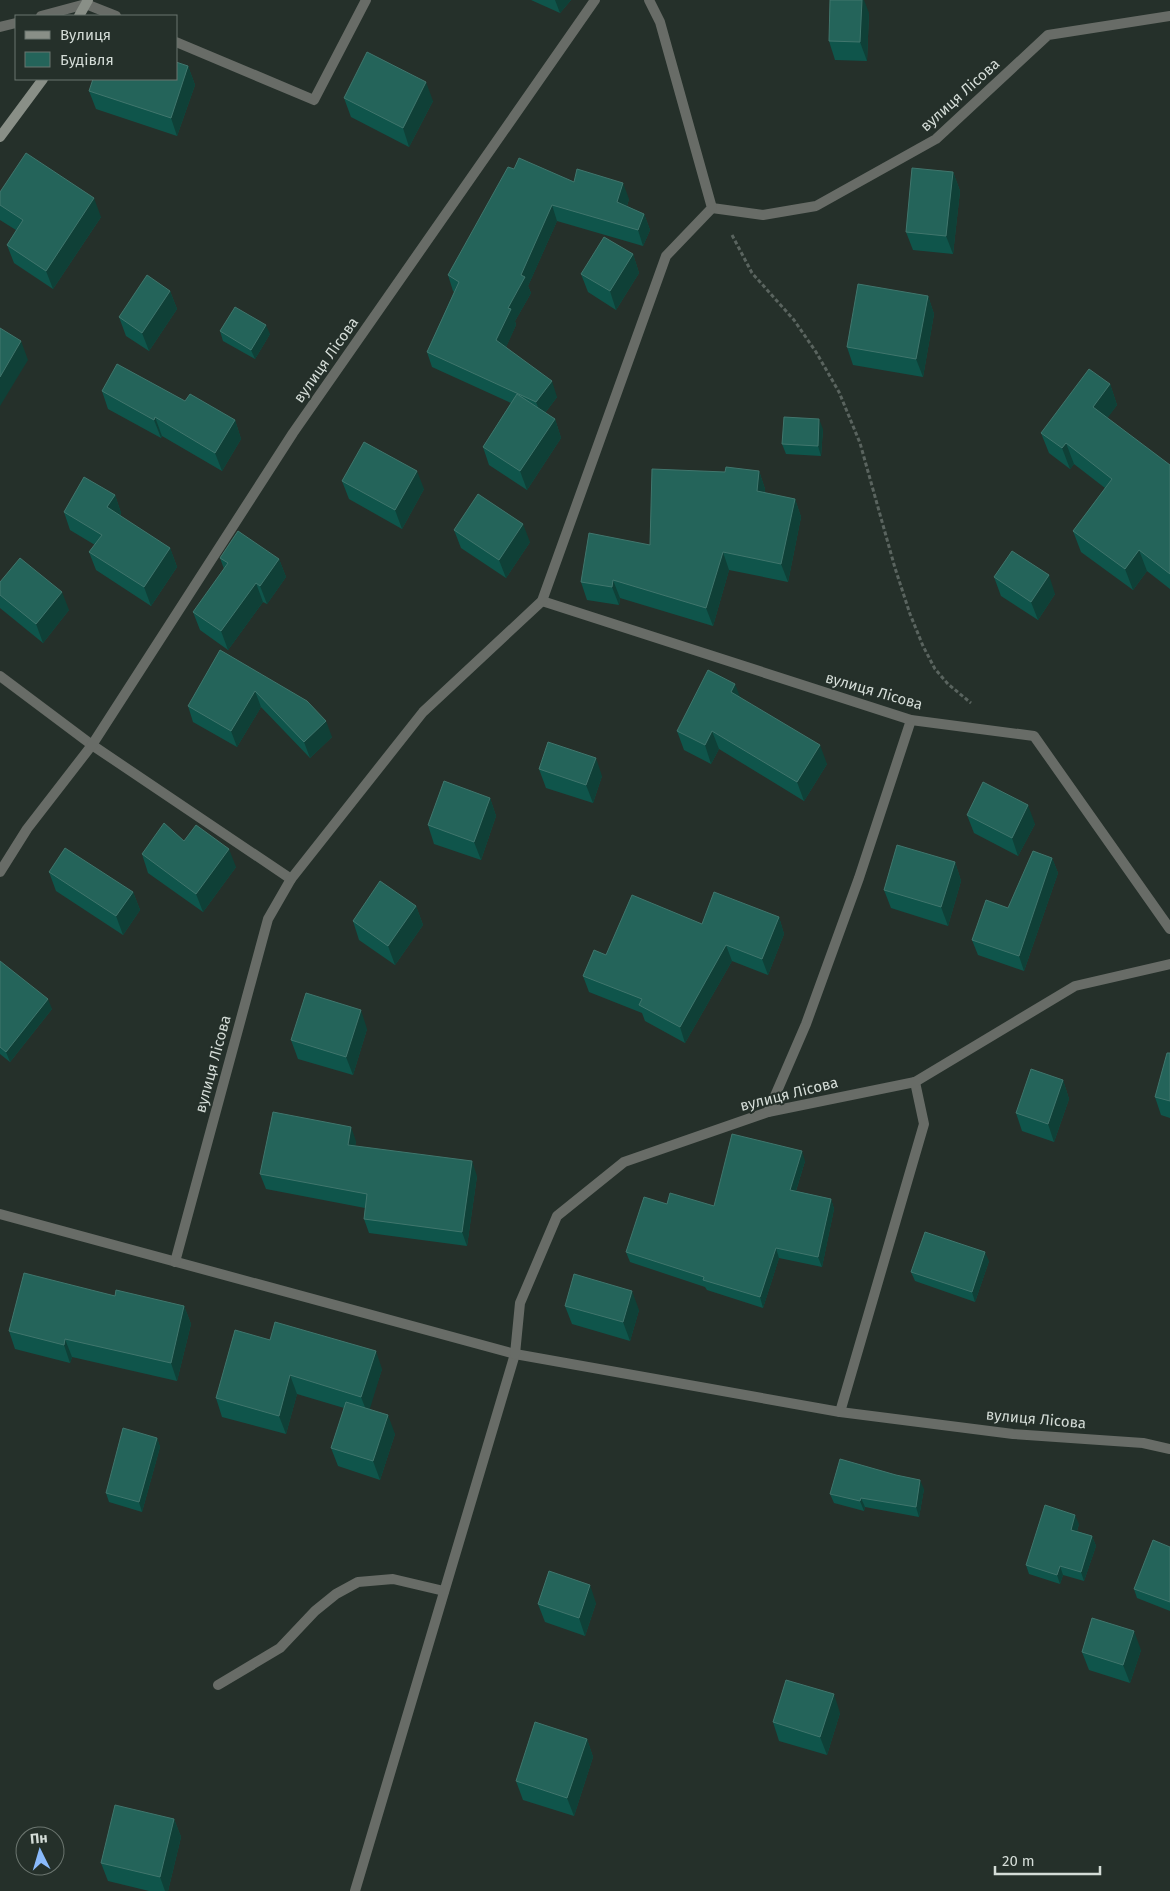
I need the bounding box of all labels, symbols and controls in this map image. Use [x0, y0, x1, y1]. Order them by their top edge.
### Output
legend [15, 15, 178, 80]
text: Вулиця [60, 26, 111, 44]
text: Будівля [60, 51, 114, 69]
street label: вулиця Лісова [917, 55, 1003, 135]
street label: вулиця Лісова [290, 314, 362, 406]
street label: вулиця Лісова [823, 669, 925, 713]
street label: вулиця Лісова [191, 1013, 235, 1115]
street label: вулиця Лісова [738, 1073, 840, 1115]
street label: вулиця Лісова [985, 1406, 1087, 1432]
north arrow [15, 1826, 65, 1876]
text: Пн [29, 1829, 48, 1848]
scale bar [995, 1844, 1100, 1876]
text: 20 m [1002, 1852, 1035, 1870]

